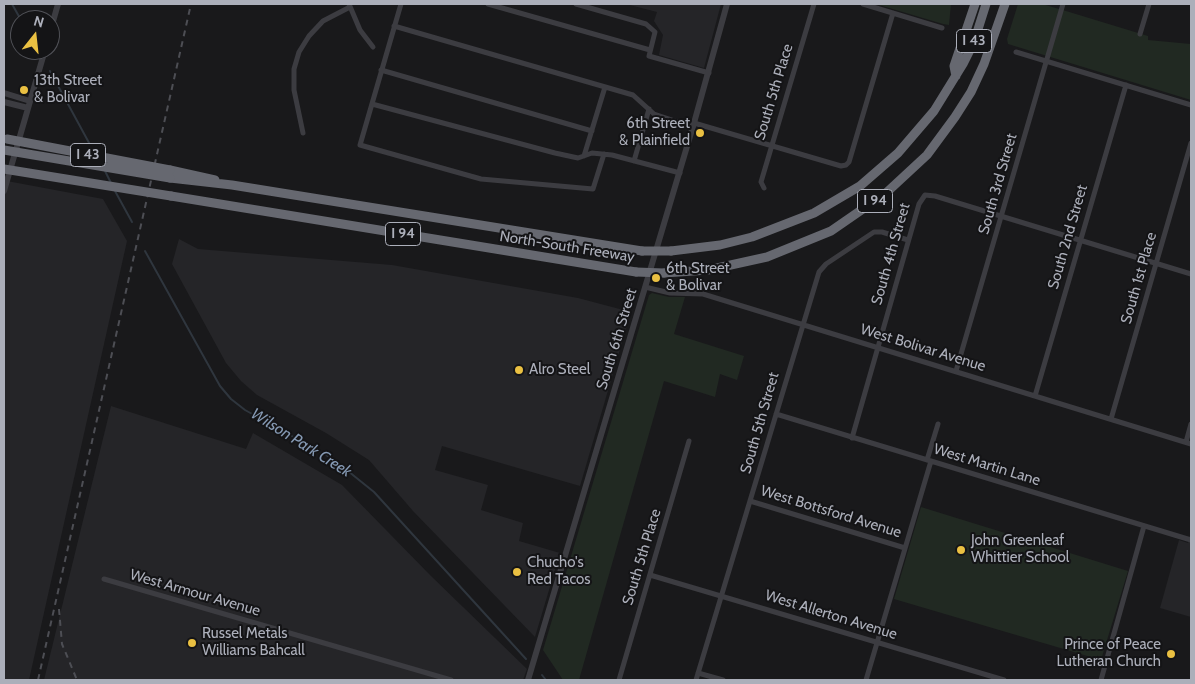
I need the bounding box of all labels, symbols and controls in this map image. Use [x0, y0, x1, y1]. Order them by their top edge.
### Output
north arrow [10, 10, 60, 60]
text: N [32, 12, 46, 32]
road number: I 43 [956, 29, 992, 52]
street label: South 5th Place [751, 42, 797, 142]
place label: 13th Street & Bolivar [34, 72, 102, 107]
marker: 13th Street & Bolivar [18, 84, 30, 96]
place label: 6th Street & Plainfield [619, 115, 690, 150]
marker: 6th Street & Plainfield [694, 127, 706, 139]
street label: South 3rd Street [975, 131, 1021, 237]
road number: I 43 [70, 144, 106, 166]
street label: South 2nd Street [1044, 183, 1092, 291]
road number: I 94 [858, 190, 892, 212]
street label: South 4th Street [868, 201, 914, 307]
road number: I 94 [386, 222, 420, 245]
street label: North-South Freeway [498, 227, 636, 267]
street label: South 1st Place [1117, 230, 1161, 326]
place label: 6th Street & Bolivar [666, 260, 730, 295]
marker: 6th Street & Bolivar [650, 272, 662, 284]
street label: South 6th Street [593, 286, 641, 392]
street label: West Bolivar Avenue [858, 320, 988, 376]
place label: Alro Steel [529, 361, 590, 379]
marker: Alro Steel [513, 364, 525, 376]
street label: South 5th Street [737, 370, 783, 476]
water label: Wilson Park Creek [247, 404, 355, 482]
street label: West Martin Lane [931, 440, 1043, 490]
street label: West Bottsford Avenue [758, 482, 904, 542]
street label: South 5th Place [619, 507, 665, 607]
place label: John Greenleaf Whittier School [971, 532, 1069, 567]
marker: John Greenleaf Whittier School [955, 544, 967, 556]
place label: Chucho's Red Tacos [527, 554, 591, 589]
street label: West Armour Avenue [128, 566, 262, 620]
marker: Chucho's Red Tacos [511, 566, 523, 578]
street label: West Allerton Avenue [763, 586, 899, 644]
place label: Russel Metals Williams Bahcall [202, 625, 305, 660]
place label: Prince of Peace Lutheran Church [1057, 636, 1161, 671]
marker: Russel Metals Williams Bahcall [186, 637, 198, 649]
marker: Prince of Peace Lutheran Church [1165, 648, 1177, 660]

